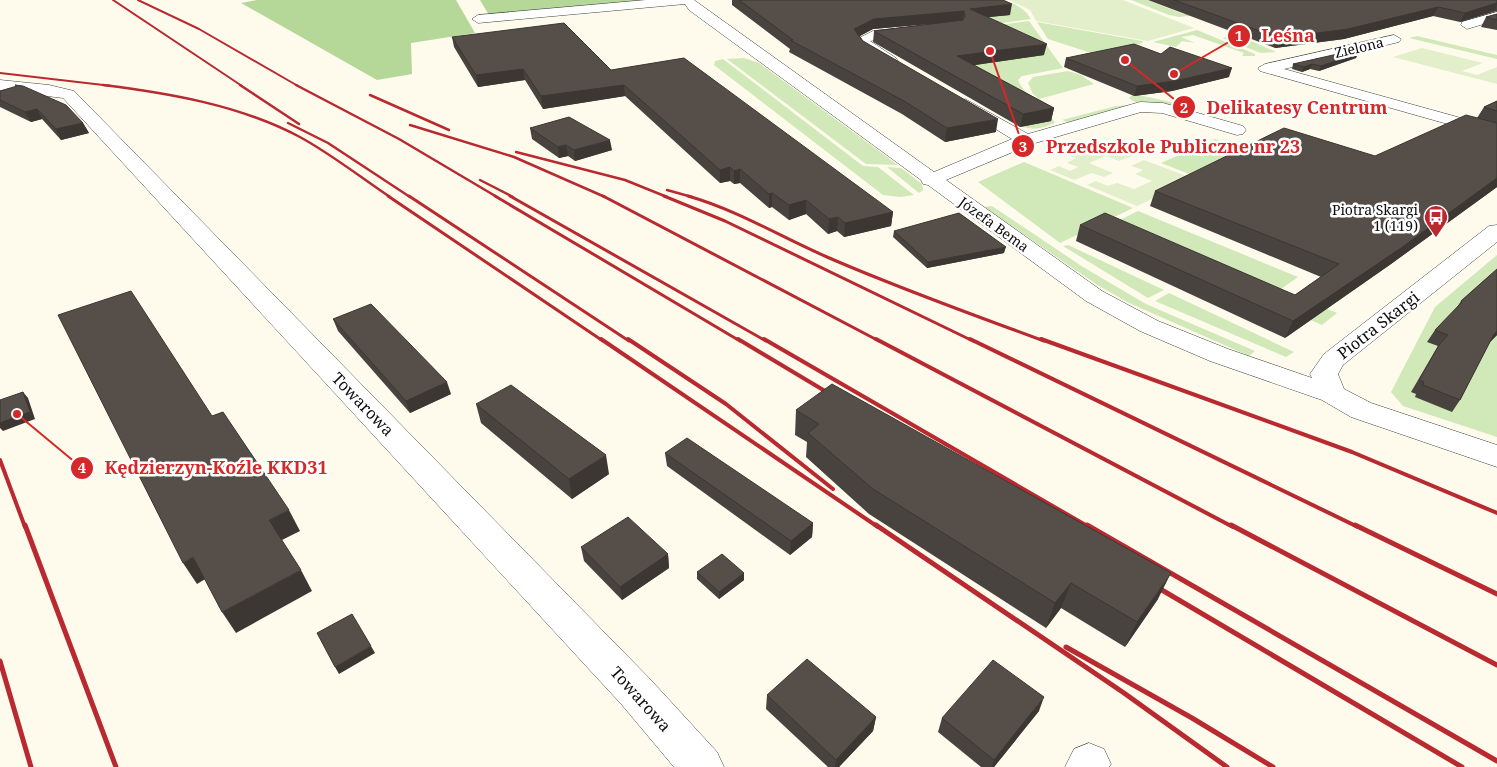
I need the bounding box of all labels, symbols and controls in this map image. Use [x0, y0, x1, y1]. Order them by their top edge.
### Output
callout: Leśna [1226, 19, 1325, 52]
text: Leśna [1261, 23, 1315, 47]
text: 1 [1235, 25, 1243, 45]
street label: Zielona [1333, 32, 1385, 62]
callout: Delikatesy Centrum [1172, 91, 1398, 124]
text: Delikatesy Centrum [1206, 95, 1388, 119]
text: 2 [1180, 97, 1188, 117]
callout: Przedszkole Publiczne nr 23 [1011, 130, 1310, 163]
text: Przedszkole Publiczne nr 23 [1046, 134, 1300, 158]
text: 3 [1019, 136, 1027, 156]
street label: Józefa Bema [954, 192, 1033, 256]
place label: Piotra Skargi 1 (119) [1332, 200, 1419, 235]
bus stop icon: Piotra Skargi 1 (119) [1423, 204, 1449, 238]
street label: Piotra Skargi [1332, 286, 1424, 364]
street label: Towarowa [327, 367, 399, 441]
callout: Kędzierzyn-Koźle KKD31 [69, 451, 338, 484]
text: Kędzierzyn-Koźle KKD31 [104, 455, 328, 479]
text: 4 [78, 457, 87, 477]
street label: Towarowa [606, 662, 676, 736]

